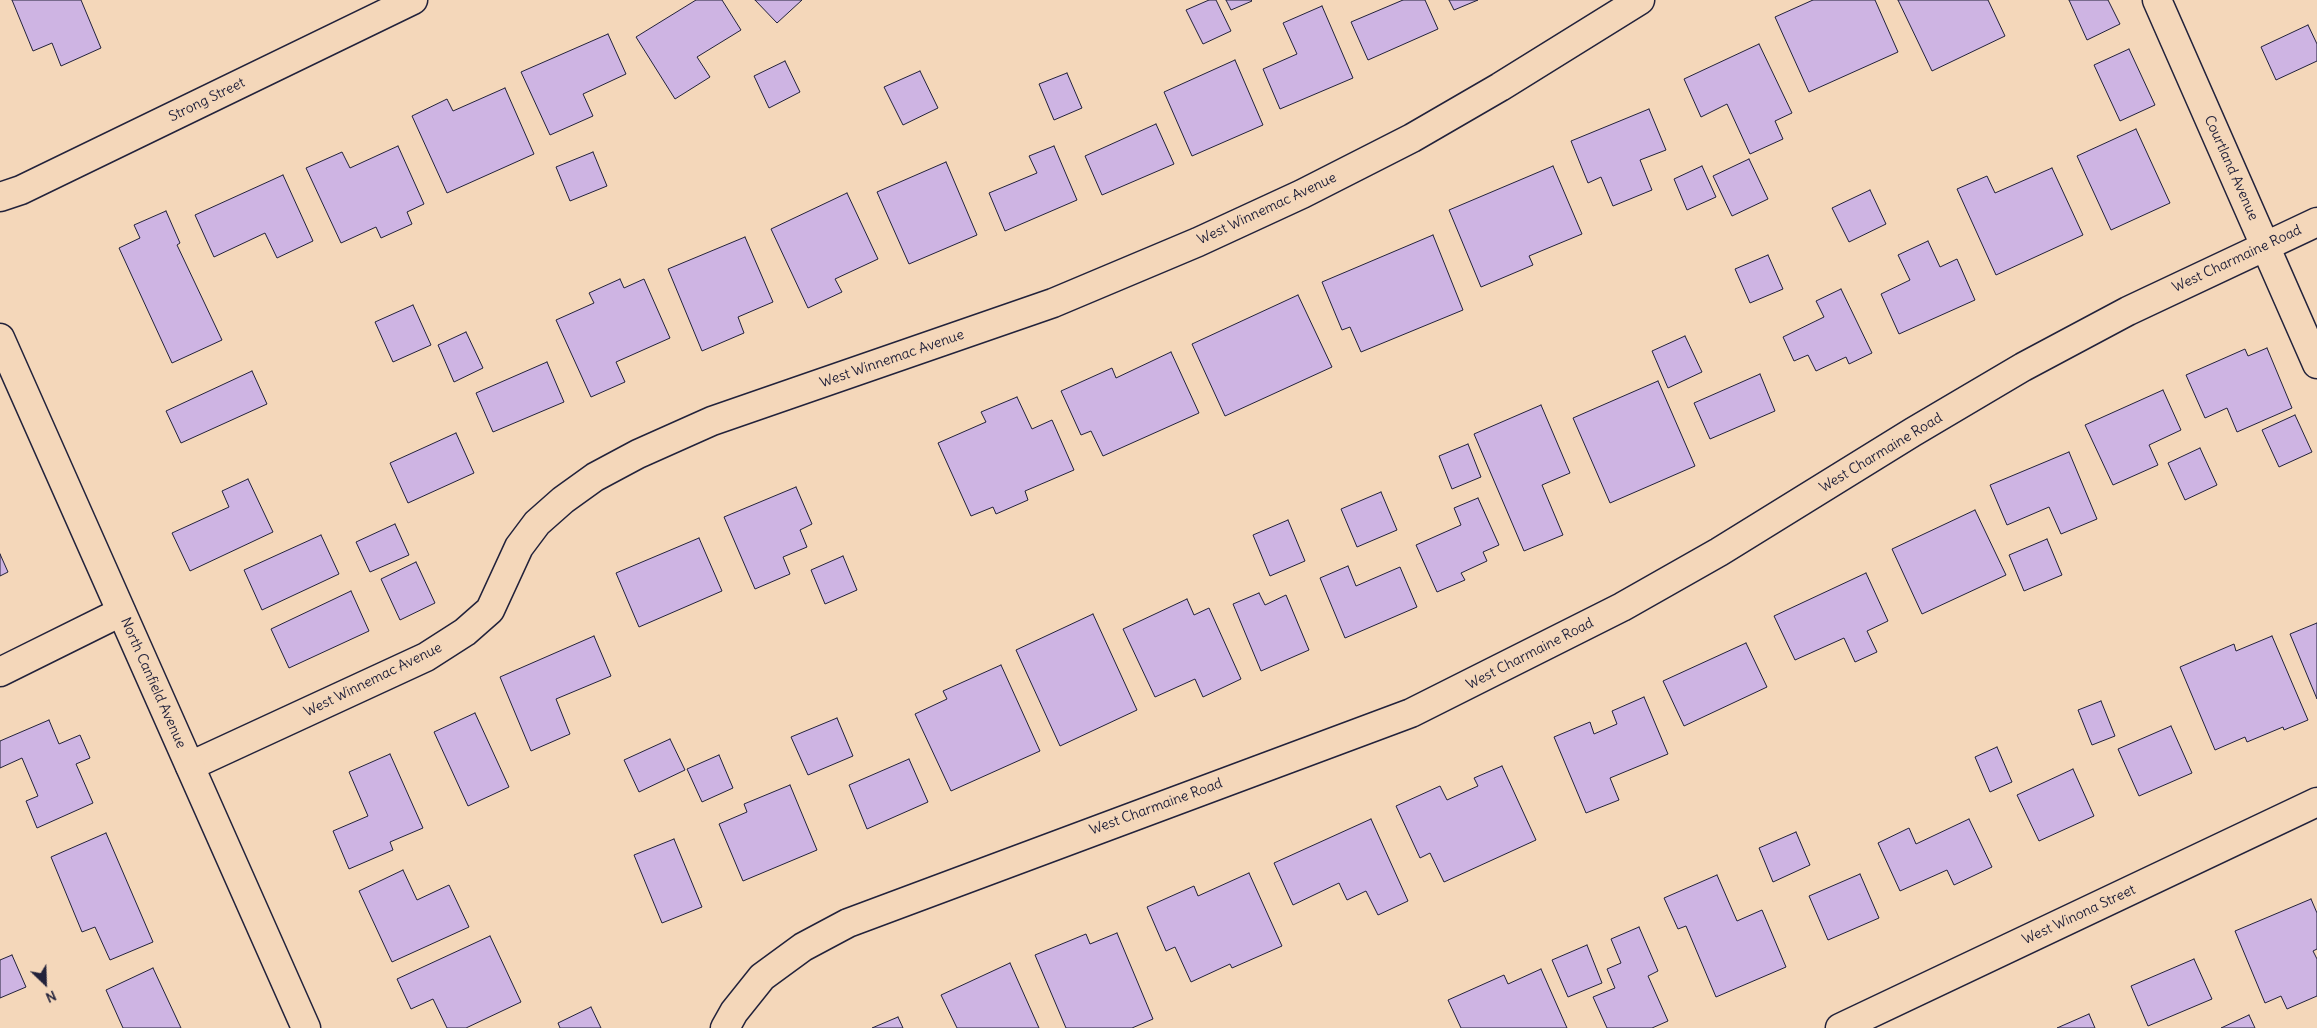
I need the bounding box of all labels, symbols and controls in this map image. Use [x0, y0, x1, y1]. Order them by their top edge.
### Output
street label: Strong Street [166, 74, 248, 126]
street label: Courtland Avenue [2200, 113, 2262, 223]
street label: West Winnemac Avenue [1195, 169, 1339, 249]
street label: West Charmaine Road [2170, 222, 2304, 296]
street label: West Winnemac Avenue [818, 326, 966, 392]
street label: West Charmaine Road [1817, 410, 1945, 496]
street label: North Canfield Avenue [117, 615, 189, 751]
street label: West Charmaine Road [1464, 615, 1596, 693]
street label: West Winnemac Avenue [301, 639, 445, 721]
street label: West Charmaine Road [1087, 775, 1225, 839]
street label: West Winona Street [2020, 881, 2138, 949]
north arrow [20, 958, 70, 1008]
text: N [43, 987, 59, 1007]

